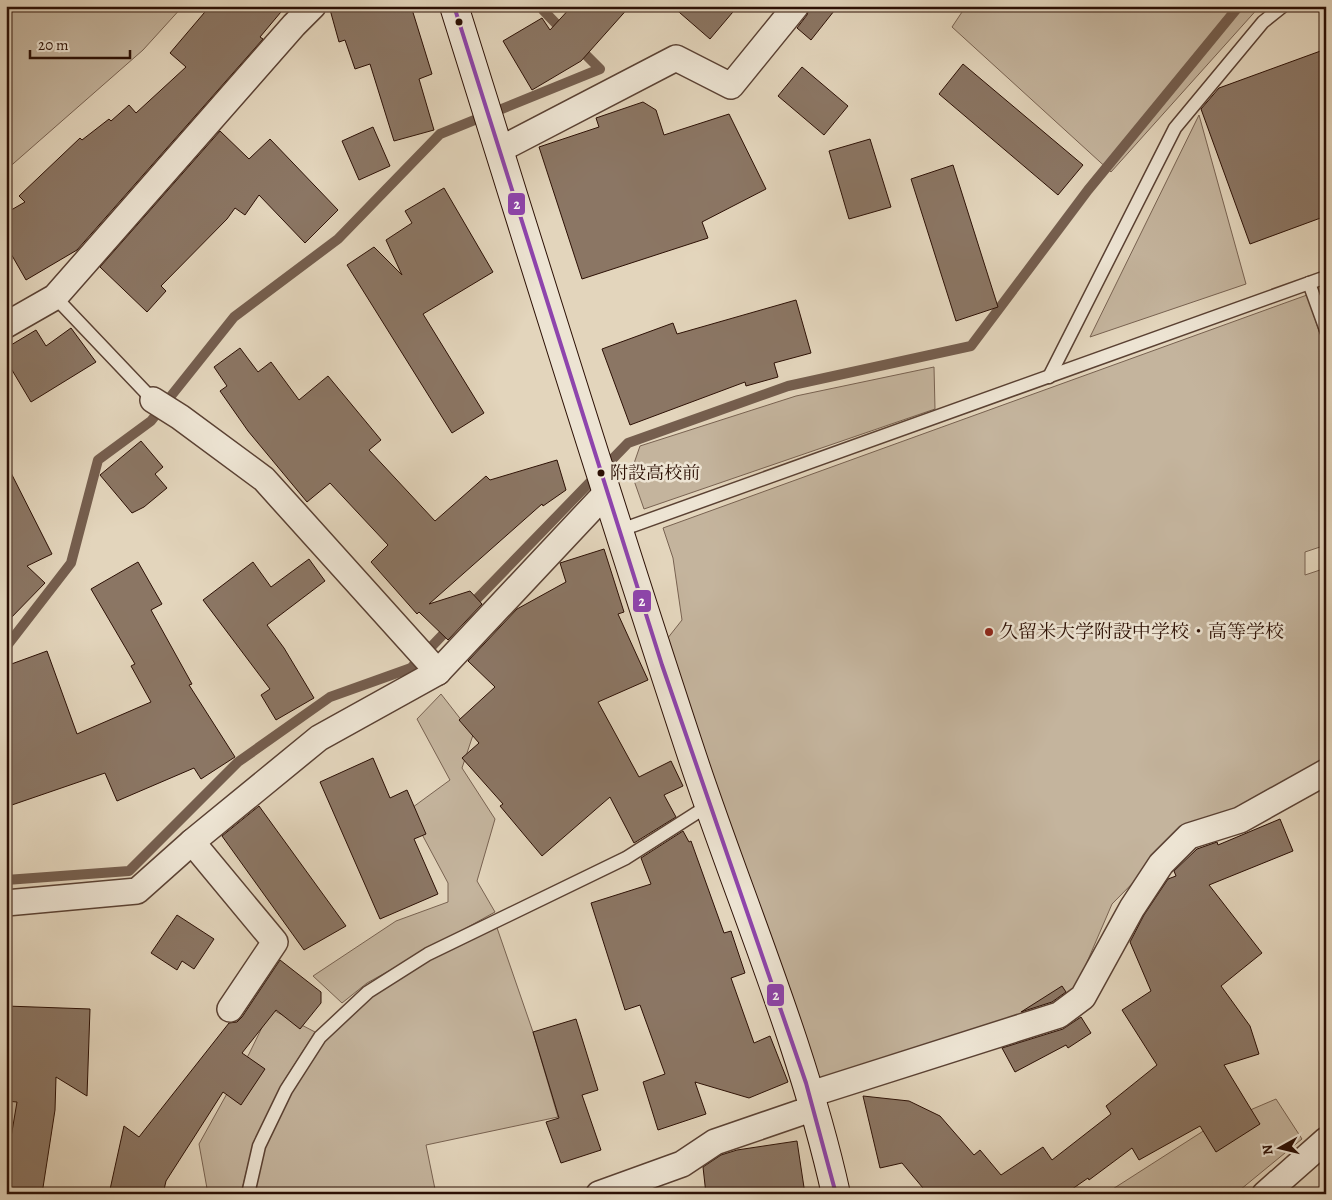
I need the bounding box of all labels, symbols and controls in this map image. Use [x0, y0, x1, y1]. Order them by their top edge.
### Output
unlabelled marker [454, 17, 464, 27]
scale bar [30, 28, 130, 60]
text: 20 m [38, 35, 69, 55]
line badge: 2 [507, 192, 526, 216]
text: 2 [514, 195, 521, 214]
place label: 附設高校前 [610, 461, 700, 485]
marker: 附設高校前 [596, 468, 606, 478]
line badge: 2 [632, 589, 652, 613]
text: 2 [639, 592, 646, 611]
place label: 久留米大学附設中学校・高等学校 [999, 619, 1284, 645]
marker: 久留米大学附設中学校・高等学校 [983, 626, 995, 638]
line badge: 2 [766, 983, 785, 1007]
text: 2 [773, 986, 780, 1005]
north arrow [1254, 1122, 1304, 1172]
text: N [1258, 1143, 1278, 1156]

